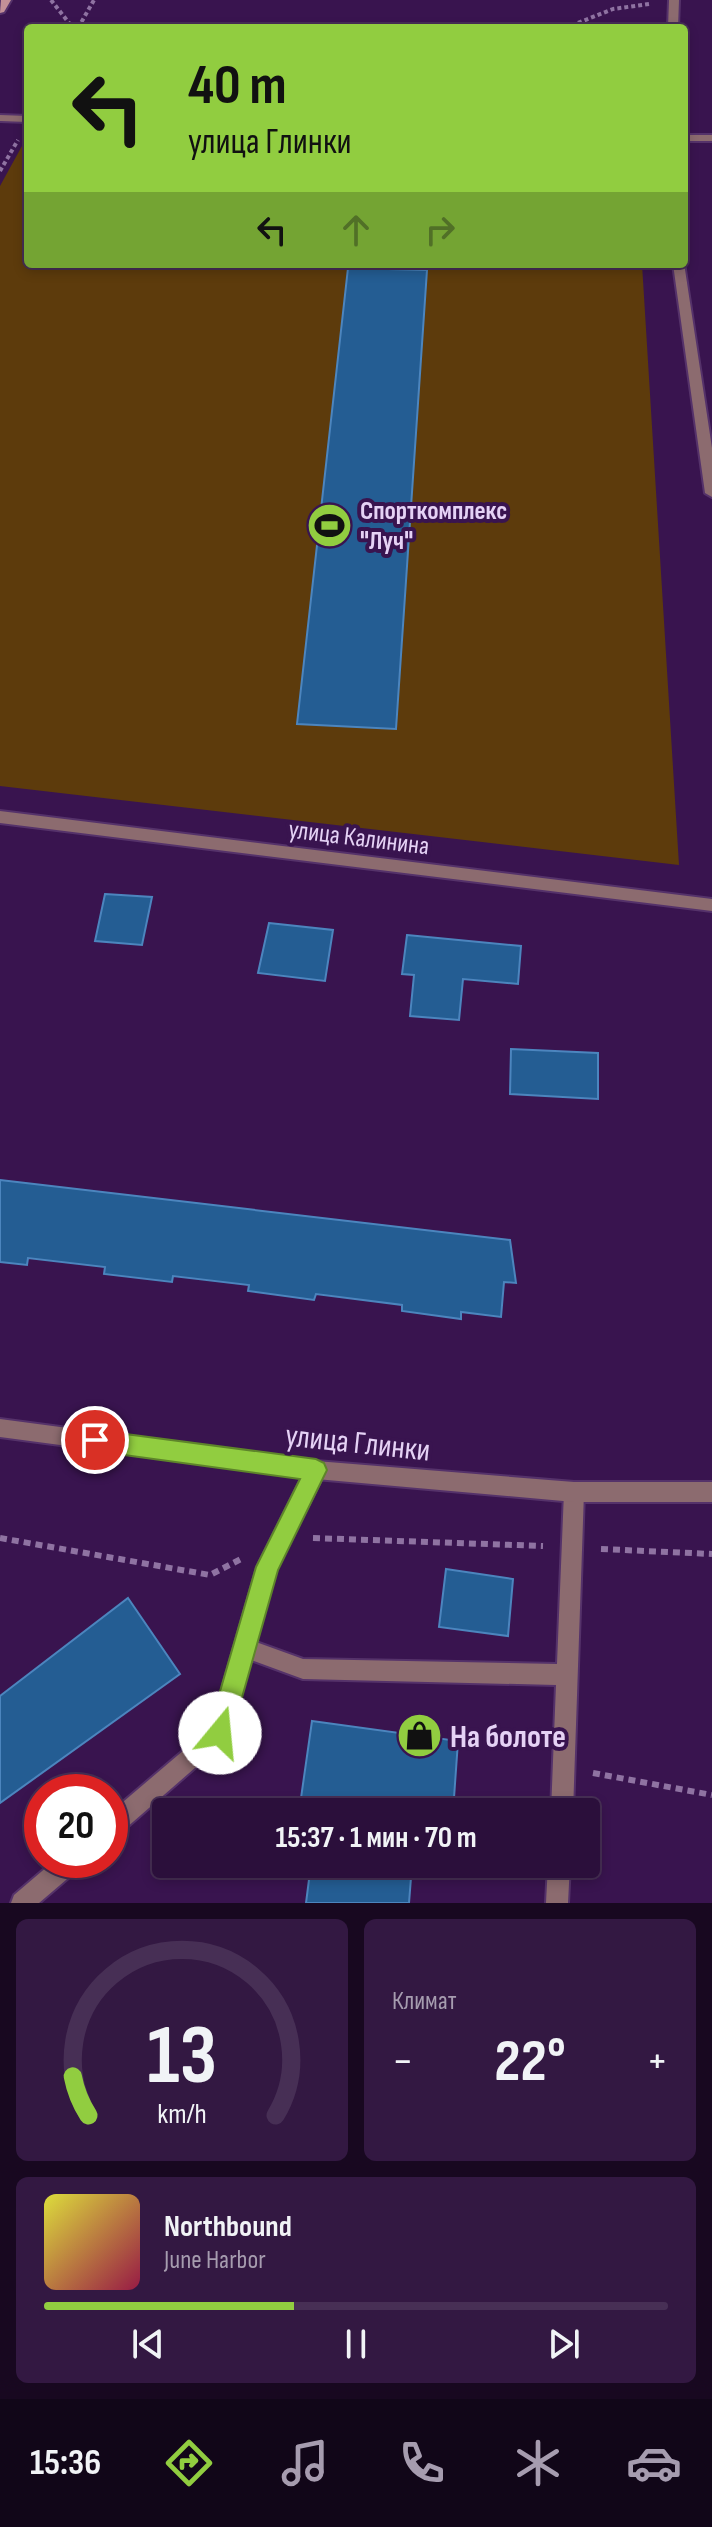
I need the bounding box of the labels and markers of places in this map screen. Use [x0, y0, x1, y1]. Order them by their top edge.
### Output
place label: Спорткомплекс "Луч" [360, 496, 507, 557]
sports icon: Спорткомплекс "Луч" [305, 501, 353, 549]
pin [61, 1406, 129, 1474]
shop icon: На болоте [395, 1712, 443, 1760]
place label: На болоте [450, 1718, 566, 1757]

